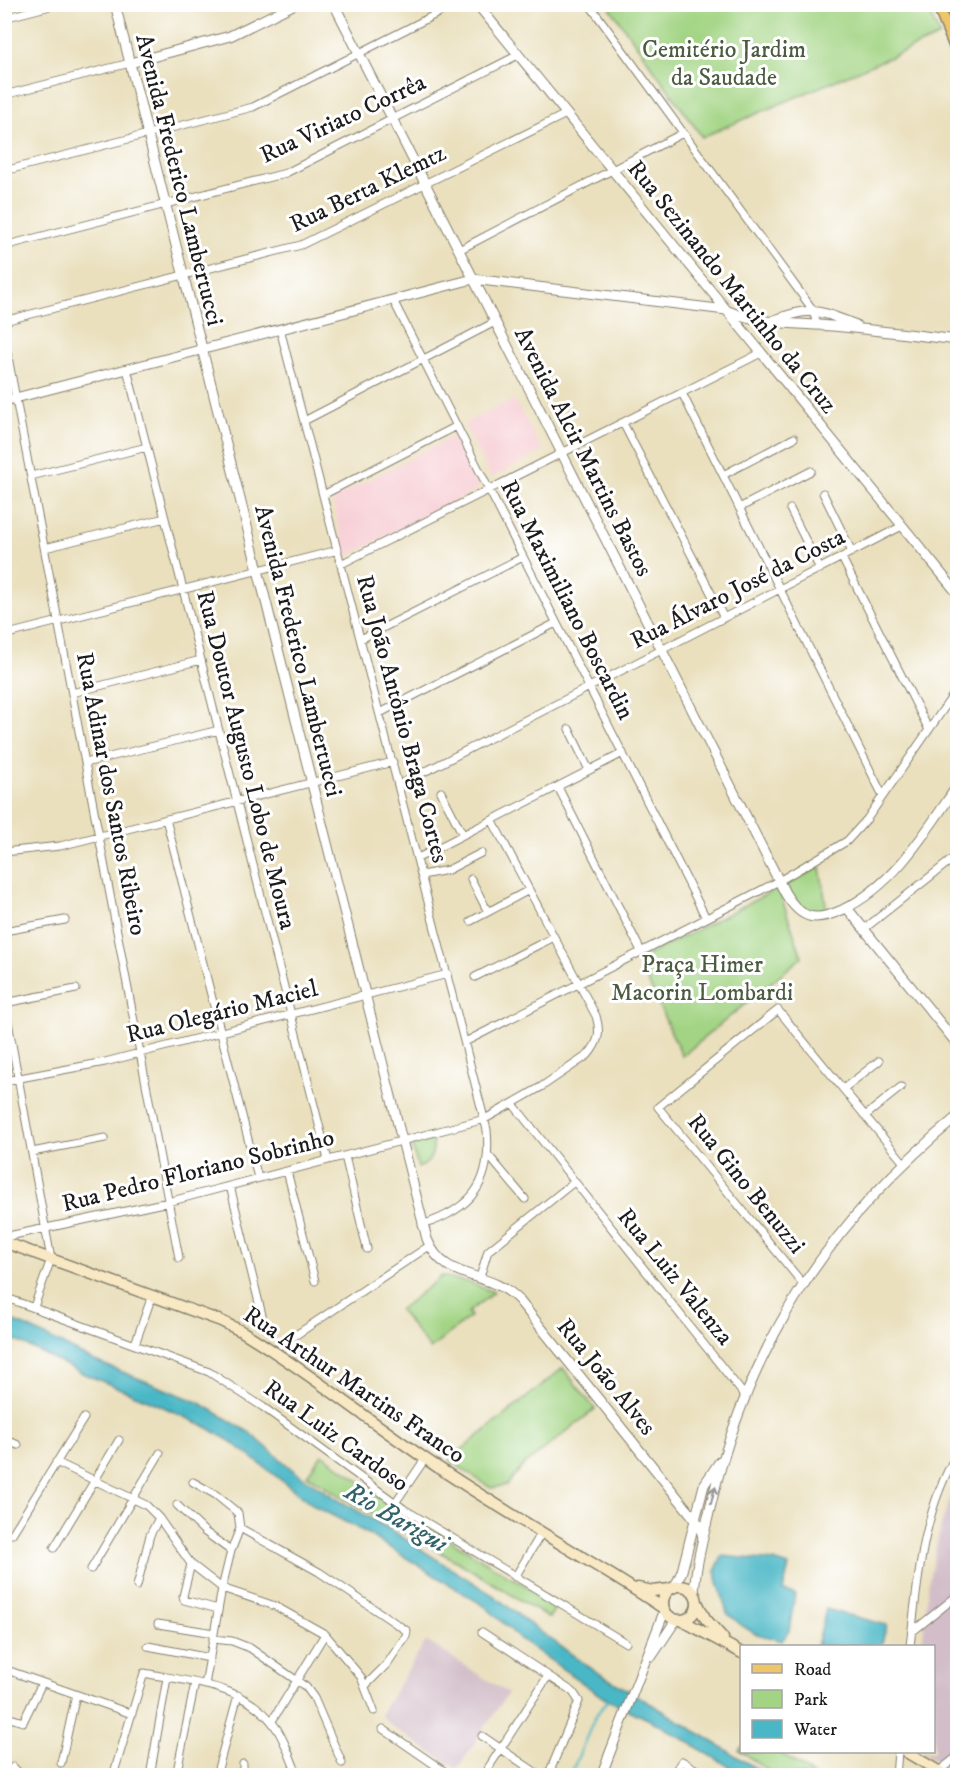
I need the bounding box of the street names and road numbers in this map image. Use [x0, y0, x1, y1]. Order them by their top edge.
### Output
street label: Avenida Frederico Lambertucci [128, 31, 230, 329]
street label: Rua Viriato Corrêa [255, 67, 431, 171]
street label: Rua Berta Klemtz [285, 138, 451, 240]
street label: Rua Sezinando Martinho da Cruz [621, 154, 844, 420]
street label: Avenida Alcir Martins Bastos [507, 322, 659, 582]
street label: Rua Maximiliano Boscardin [493, 475, 641, 725]
street label: Avenida Frederico Lambertucci [247, 502, 349, 800]
street label: Rua Álvaro José da Costa [625, 521, 851, 656]
street label: Rua João Antônio Braga Cortes [349, 572, 455, 866]
street label: Rua Doutor Augusto Lobo de Moura [189, 587, 303, 933]
street label: Rua Adinar dos Santos Ribeiro [69, 650, 153, 938]
street label: Rua Olegário Maciel [123, 974, 322, 1050]
street label: Rua Gino Benuzzi [680, 1108, 812, 1260]
street label: Rua Pedro Floriano Sobrinho [59, 1123, 337, 1219]
street label: Rua Luiz Valenza [611, 1202, 740, 1352]
street label: Rua Arthur Martins Franco [238, 1300, 470, 1470]
street label: Rua João Alves [550, 1313, 662, 1441]
street label: Rua Luiz Cardoso [258, 1373, 414, 1499]

